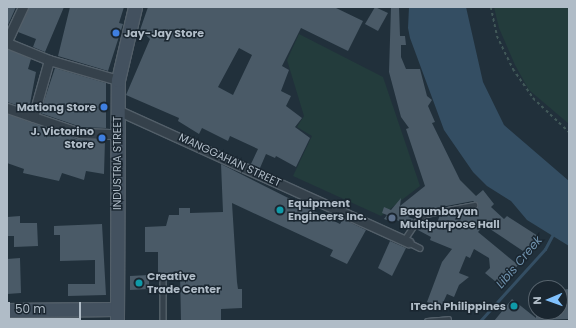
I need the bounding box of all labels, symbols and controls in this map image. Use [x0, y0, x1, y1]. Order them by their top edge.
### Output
place label: Jay-Jay Store [124, 26, 204, 40]
marker: Jay-Jay Store [111, 28, 121, 38]
place label: Mationg Store [17, 100, 96, 114]
marker: Mationg Store [99, 102, 109, 112]
street label: INDUSTRIA STREET [110, 116, 124, 210]
place label: J. Victorino Store [30, 125, 94, 151]
street label: MANGGAHAN STREET [177, 131, 283, 189]
marker: J. Victorino Store [97, 133, 107, 143]
place label: Equipment Engineers Inc. [288, 197, 367, 223]
marker: Equipment Engineers Inc. [275, 205, 285, 215]
place label: Bagumbayan Multipurpose Hall [400, 205, 500, 231]
marker: Bagumbayan Multipurpose Hall [387, 213, 397, 223]
water label: Libis Creek [493, 233, 545, 291]
place label: Creative Trade Center [147, 270, 221, 296]
marker: Creative Trade Center [134, 278, 144, 288]
north arrow [528, 280, 568, 320]
scale bar [10, 294, 83, 320]
text: N [529, 296, 545, 305]
place label: ITech Philippines [411, 299, 506, 313]
text: 50 m [15, 300, 46, 317]
marker: ITech Philippines [509, 301, 519, 311]

